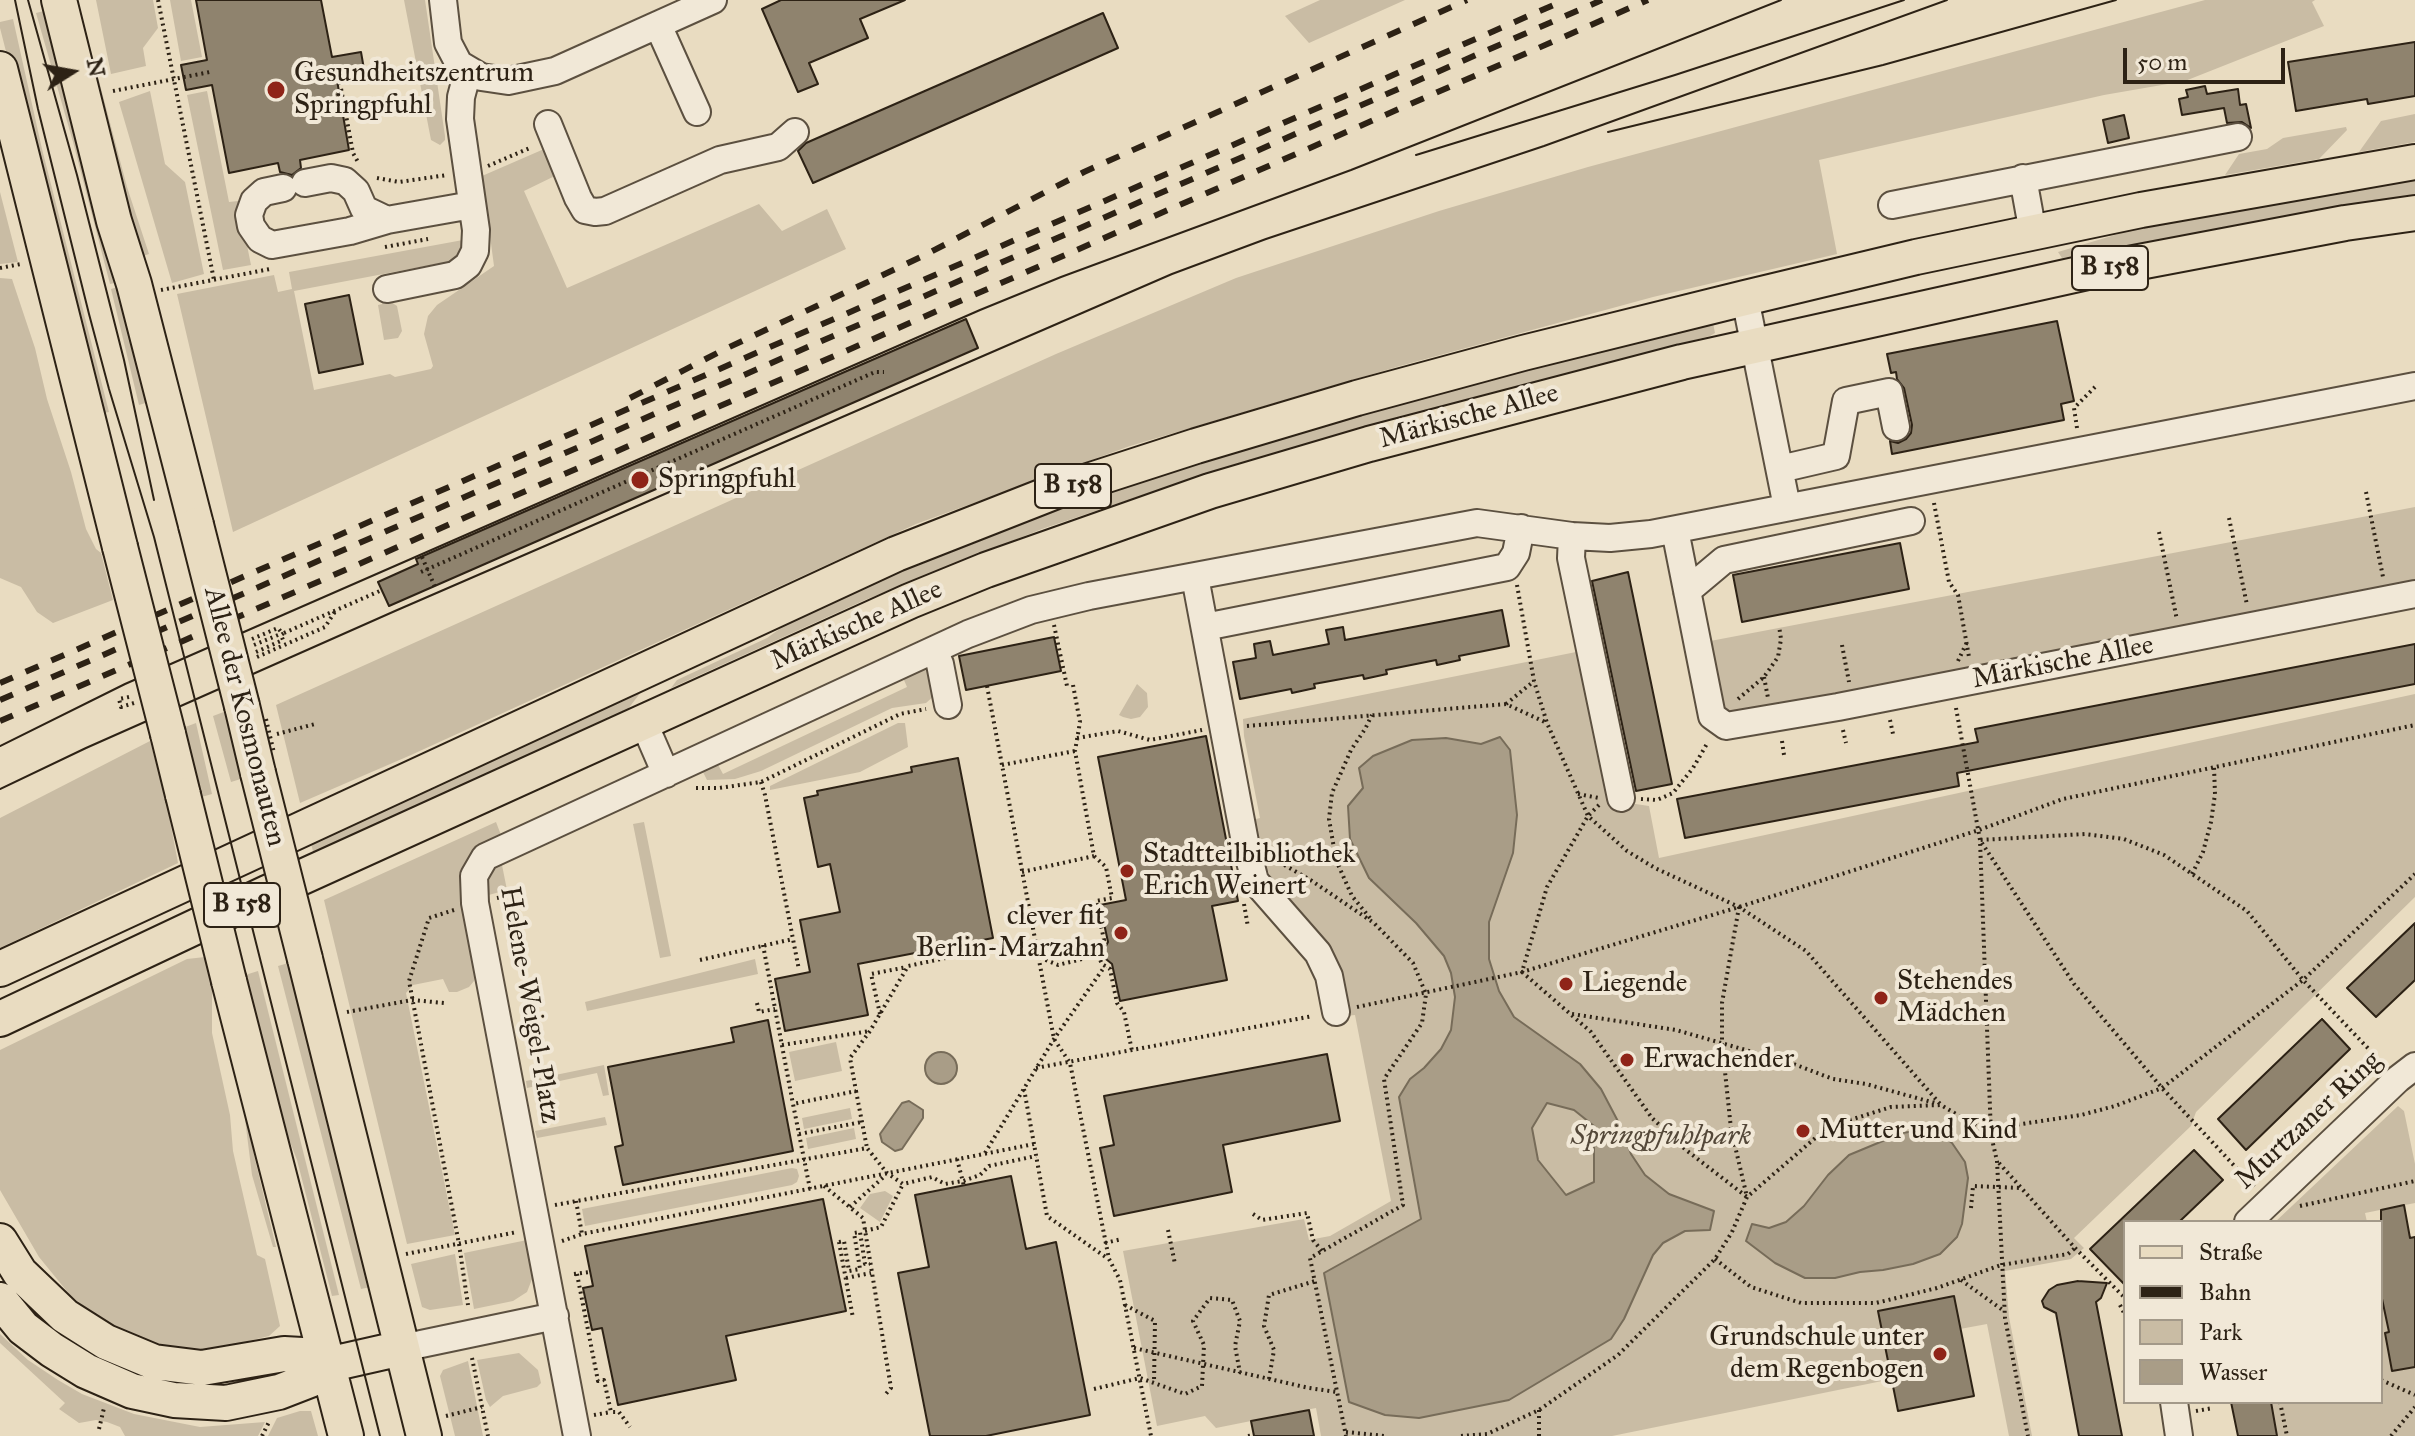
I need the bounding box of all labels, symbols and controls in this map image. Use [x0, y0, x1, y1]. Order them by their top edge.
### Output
north arrow [32, 32, 112, 112]
scale bar [2127, 32, 2289, 82]
text: 50 m [2137, 47, 2187, 77]
text: N [81, 56, 111, 79]
place label: Gesundheitszentrum Springpfuhl [294, 57, 534, 123]
marker: Gesundheitszentrum Springpfuhl [265, 79, 287, 101]
road number: B 158 [2072, 246, 2148, 290]
street label: Märkische Allee [1376, 377, 1562, 457]
place label: Springpfuhl [658, 463, 796, 497]
road number: B 158 [1035, 464, 1111, 508]
marker: Springpfuhl [629, 469, 651, 491]
street label: Märkische Allee [766, 573, 948, 679]
street label: Allee der Kosmonauten [196, 584, 292, 850]
street label: Märkische Allee [1969, 629, 2157, 697]
place label: Stadtteilbibliothek Erich Weinert [1143, 838, 1356, 904]
marker: Stadtteilbibliothek Erich Weinert [1118, 862, 1136, 880]
road number: B 158 [204, 883, 280, 927]
street label: Helene-Weigel-Platz [492, 884, 566, 1126]
place label: clever fit Berlin-Marzahn [916, 900, 1105, 966]
marker: clever fit Berlin-Marzahn [1112, 924, 1130, 942]
place label: Stehendes Mädchen [1897, 965, 2013, 1031]
place label: Liegende [1582, 967, 1688, 1001]
marker: Liegende [1557, 975, 1575, 993]
marker: Stehendes Mädchen [1872, 989, 1890, 1007]
place label: Erwachender [1643, 1043, 1794, 1077]
street label: Murtzaner Ring [2229, 1045, 2389, 1197]
marker: Erwachender [1618, 1051, 1636, 1069]
place label: Mutter und Kind [1819, 1114, 2017, 1148]
park label: Springpfuhlpark [1571, 1120, 1751, 1154]
marker: Mutter und Kind [1794, 1122, 1812, 1140]
legend [2123, 1220, 2383, 1404]
text: Straße [2199, 1237, 2263, 1267]
text: Bahn [2199, 1277, 2251, 1307]
text: Park [2199, 1317, 2242, 1347]
place label: Grundschule unter dem Regenbogen [1709, 1321, 1924, 1387]
marker: Grundschule unter dem Regenbogen [1931, 1345, 1949, 1363]
text: Wasser [2199, 1357, 2267, 1387]

